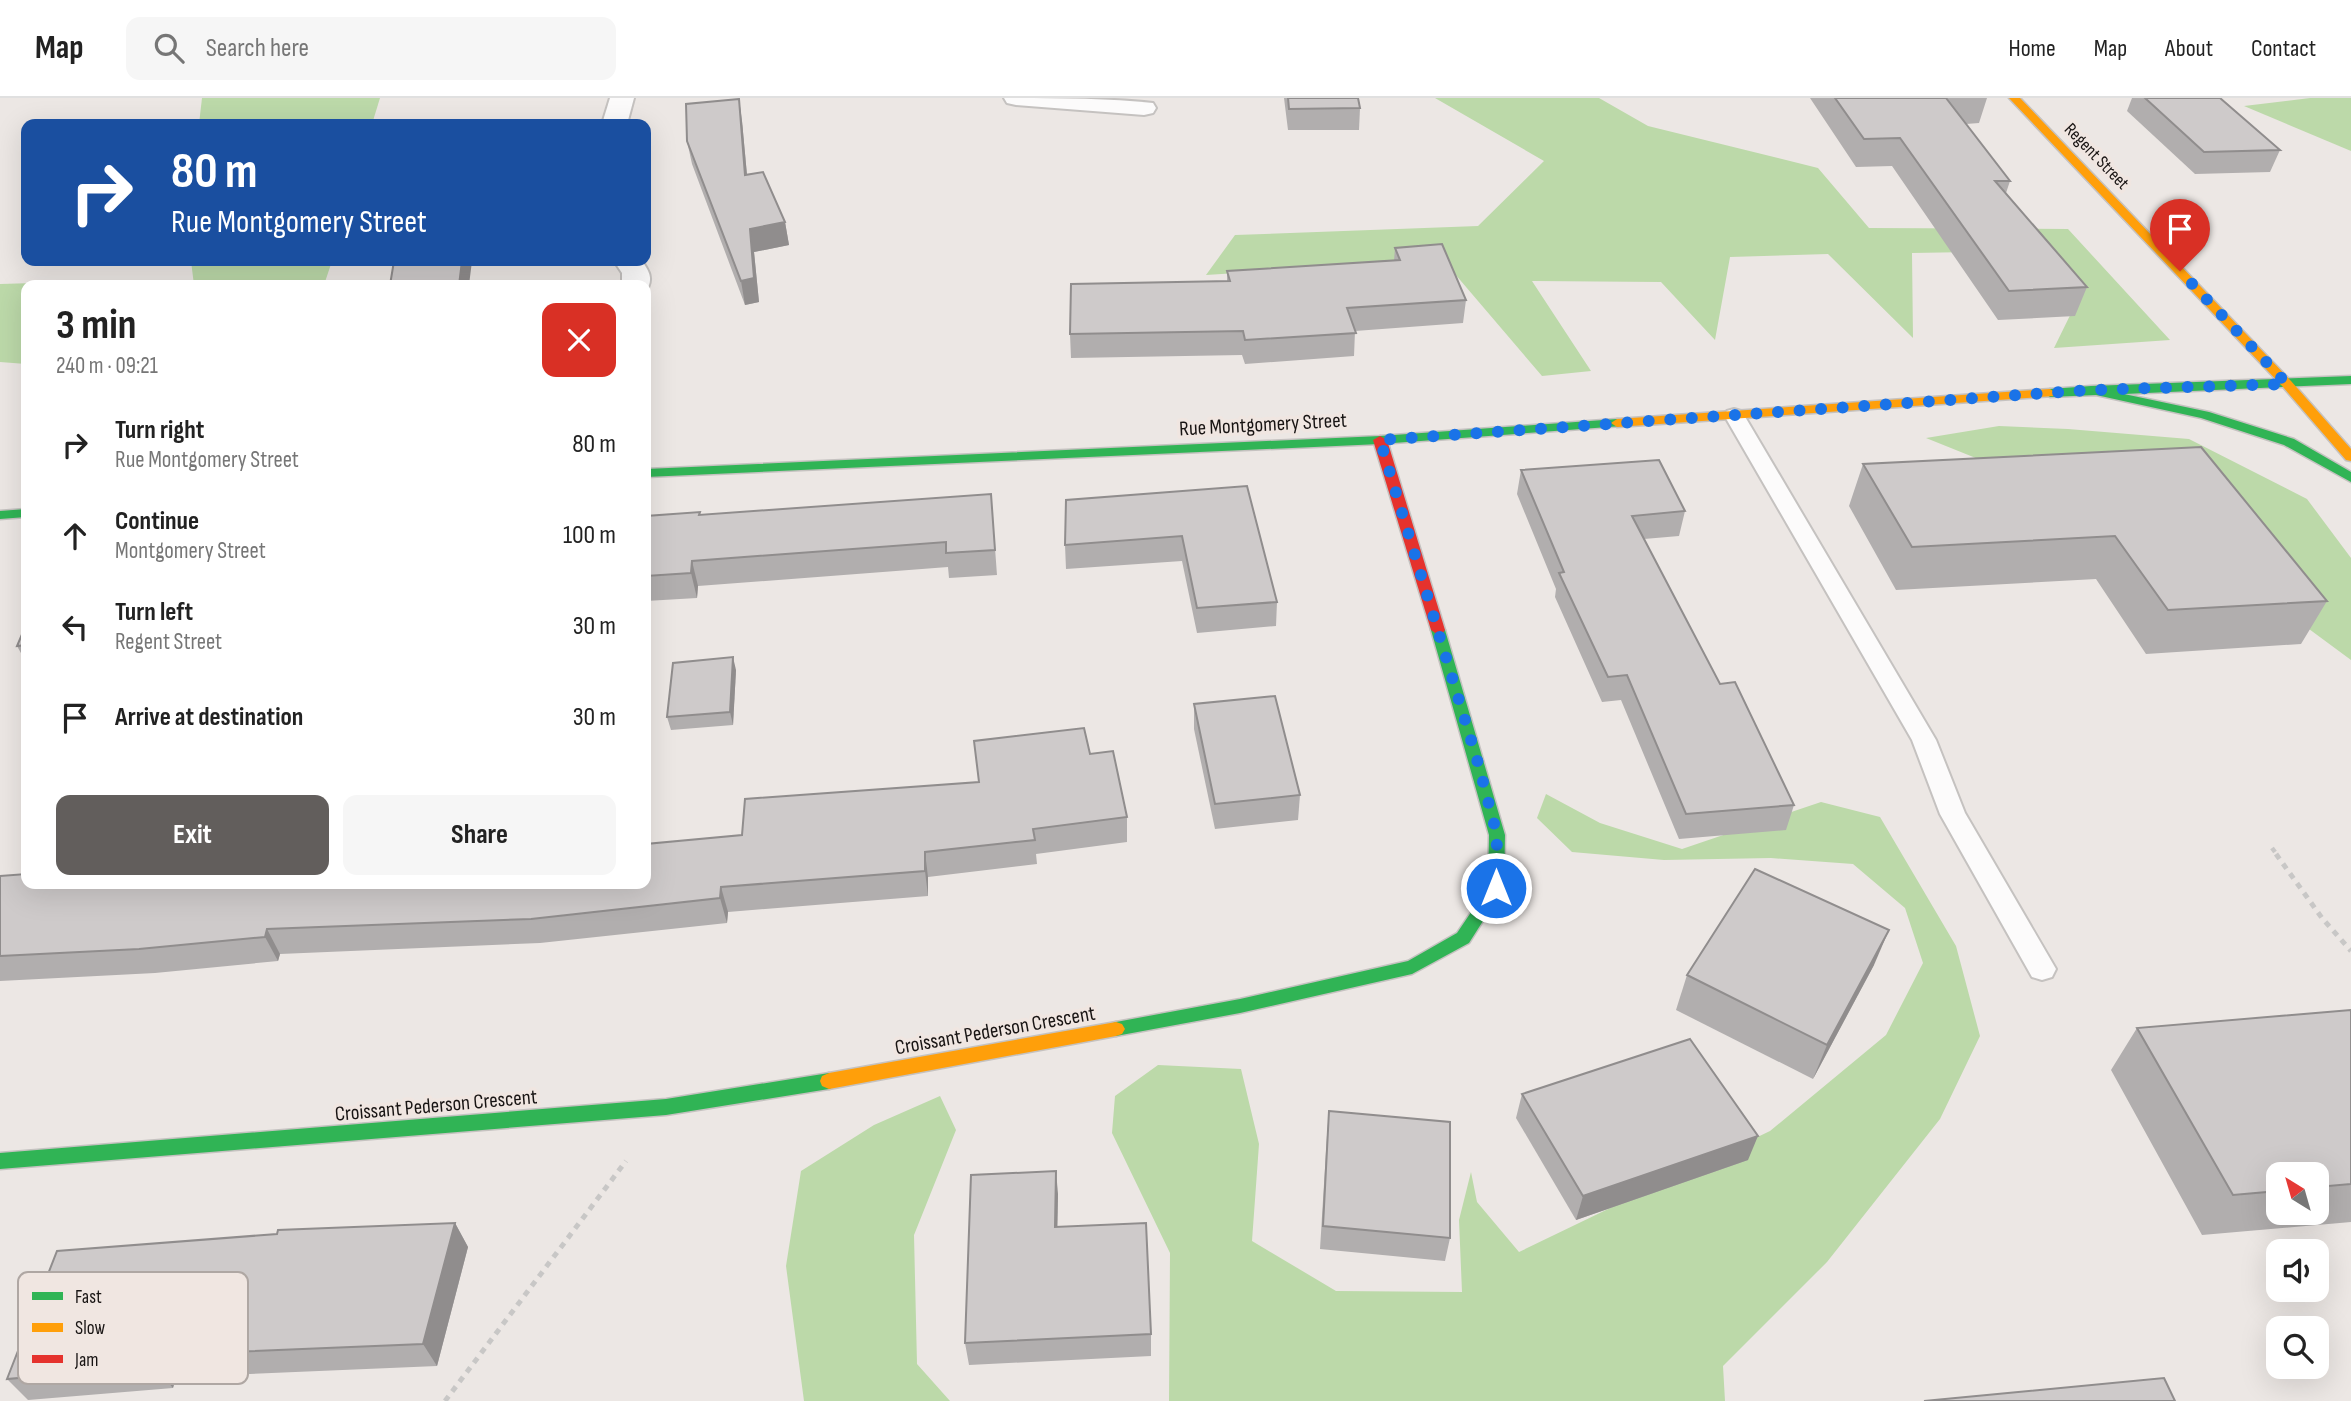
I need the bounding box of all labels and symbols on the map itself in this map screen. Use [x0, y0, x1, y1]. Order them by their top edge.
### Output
street label: Regent Street [2060, 119, 2134, 194]
pin [2150, 199, 2210, 271]
street label: Rue Montgomery Street [1179, 408, 1348, 441]
position arrow [1459, 851, 1533, 925]
street label: Croissant Pederson Crescent [893, 1001, 1097, 1060]
street label: Croissant Pederson Crescent [334, 1084, 538, 1127]
north arrow [2266, 1162, 2329, 1225]
legend [18, 1272, 248, 1384]
text: Fast [75, 1286, 102, 1309]
text: Slow [75, 1317, 105, 1340]
text: Jam [74, 1349, 98, 1372]

